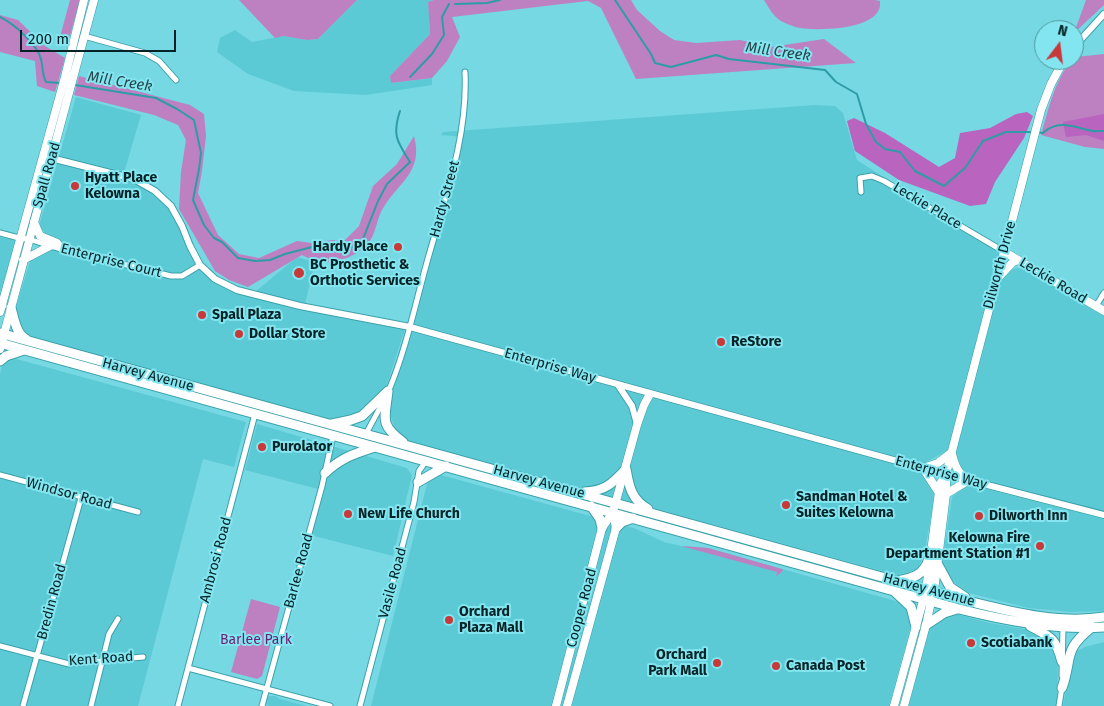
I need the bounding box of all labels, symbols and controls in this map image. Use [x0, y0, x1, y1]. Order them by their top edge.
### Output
scale bar [22, 20, 179, 52]
north arrow [1034, 20, 1084, 70]
text: N [1056, 22, 1069, 40]
text: 200 m [28, 30, 69, 48]
water label: Mill Creek [744, 39, 812, 65]
water label: Mill Creek [86, 68, 154, 96]
street label: Spall Road [30, 140, 64, 210]
street label: Hardy Street [427, 159, 463, 239]
place label: Hyatt Place Kelowna [85, 170, 157, 202]
street label: Leckie Place [890, 179, 964, 233]
marker: Hyatt Place Kelowna [69, 180, 81, 192]
street label: Dilworth Drive [980, 219, 1020, 311]
place label: Hardy Place [313, 239, 388, 255]
street label: Enterprise Court [59, 240, 163, 282]
marker: Hardy Place [392, 241, 404, 253]
street label: Leckie Road [1016, 254, 1090, 308]
place label: BC Prosthetic & Orthotic Services [310, 257, 420, 290]
marker: BC Prosthetic & Orthotic Services [292, 266, 306, 280]
place label: Spall Plaza [212, 307, 281, 323]
marker: Spall Plaza [196, 309, 208, 321]
place label: Dollar Store [249, 326, 325, 342]
marker: Dollar Store [233, 328, 245, 340]
place label: ReStore [731, 334, 781, 350]
marker: ReStore [715, 336, 727, 348]
street label: Enterprise Way [502, 345, 598, 387]
street label: Harvey Avenue [100, 355, 196, 395]
place label: Purolator [272, 439, 332, 455]
marker: Purolator [256, 441, 268, 453]
street label: Enterprise Way [893, 453, 989, 493]
street label: Harvey Avenue [491, 462, 587, 502]
street label: Windsor Road [24, 474, 114, 514]
place label: Sandman Hotel & Suites Kelowna [796, 489, 908, 522]
marker: Sandman Hotel & Suites Kelowna [780, 499, 792, 511]
place label: New Life Church [358, 506, 460, 522]
marker: New Life Church [342, 508, 354, 520]
place label: Dilworth Inn [989, 508, 1068, 524]
marker: Dilworth Inn [973, 510, 985, 522]
street label: Ambrosi Road [197, 515, 235, 605]
place label: Kelowna Fire Department Station #1 [886, 530, 1030, 562]
street label: Barlee Road [281, 532, 317, 610]
marker: Kelowna Fire Department Station #1 [1034, 540, 1046, 552]
street label: Vasile Road [375, 546, 411, 620]
street label: Bredin Road [34, 562, 70, 642]
street label: Cooper Road [563, 567, 601, 649]
street label: Harvey Avenue [881, 570, 977, 610]
place label: Orchard Plaza Mall [459, 604, 523, 636]
marker: Orchard Plaza Mall [443, 614, 455, 626]
park label: Barlee Park [220, 632, 292, 648]
place label: Scotiabank [981, 635, 1052, 651]
marker: Scotiabank [965, 637, 977, 649]
place label: Orchard Park Mall [648, 647, 707, 680]
street label: Kent Road [68, 648, 134, 670]
marker: Orchard Park Mall [711, 657, 723, 669]
place label: Canada Post [786, 658, 865, 674]
marker: Canada Post [770, 660, 782, 672]

